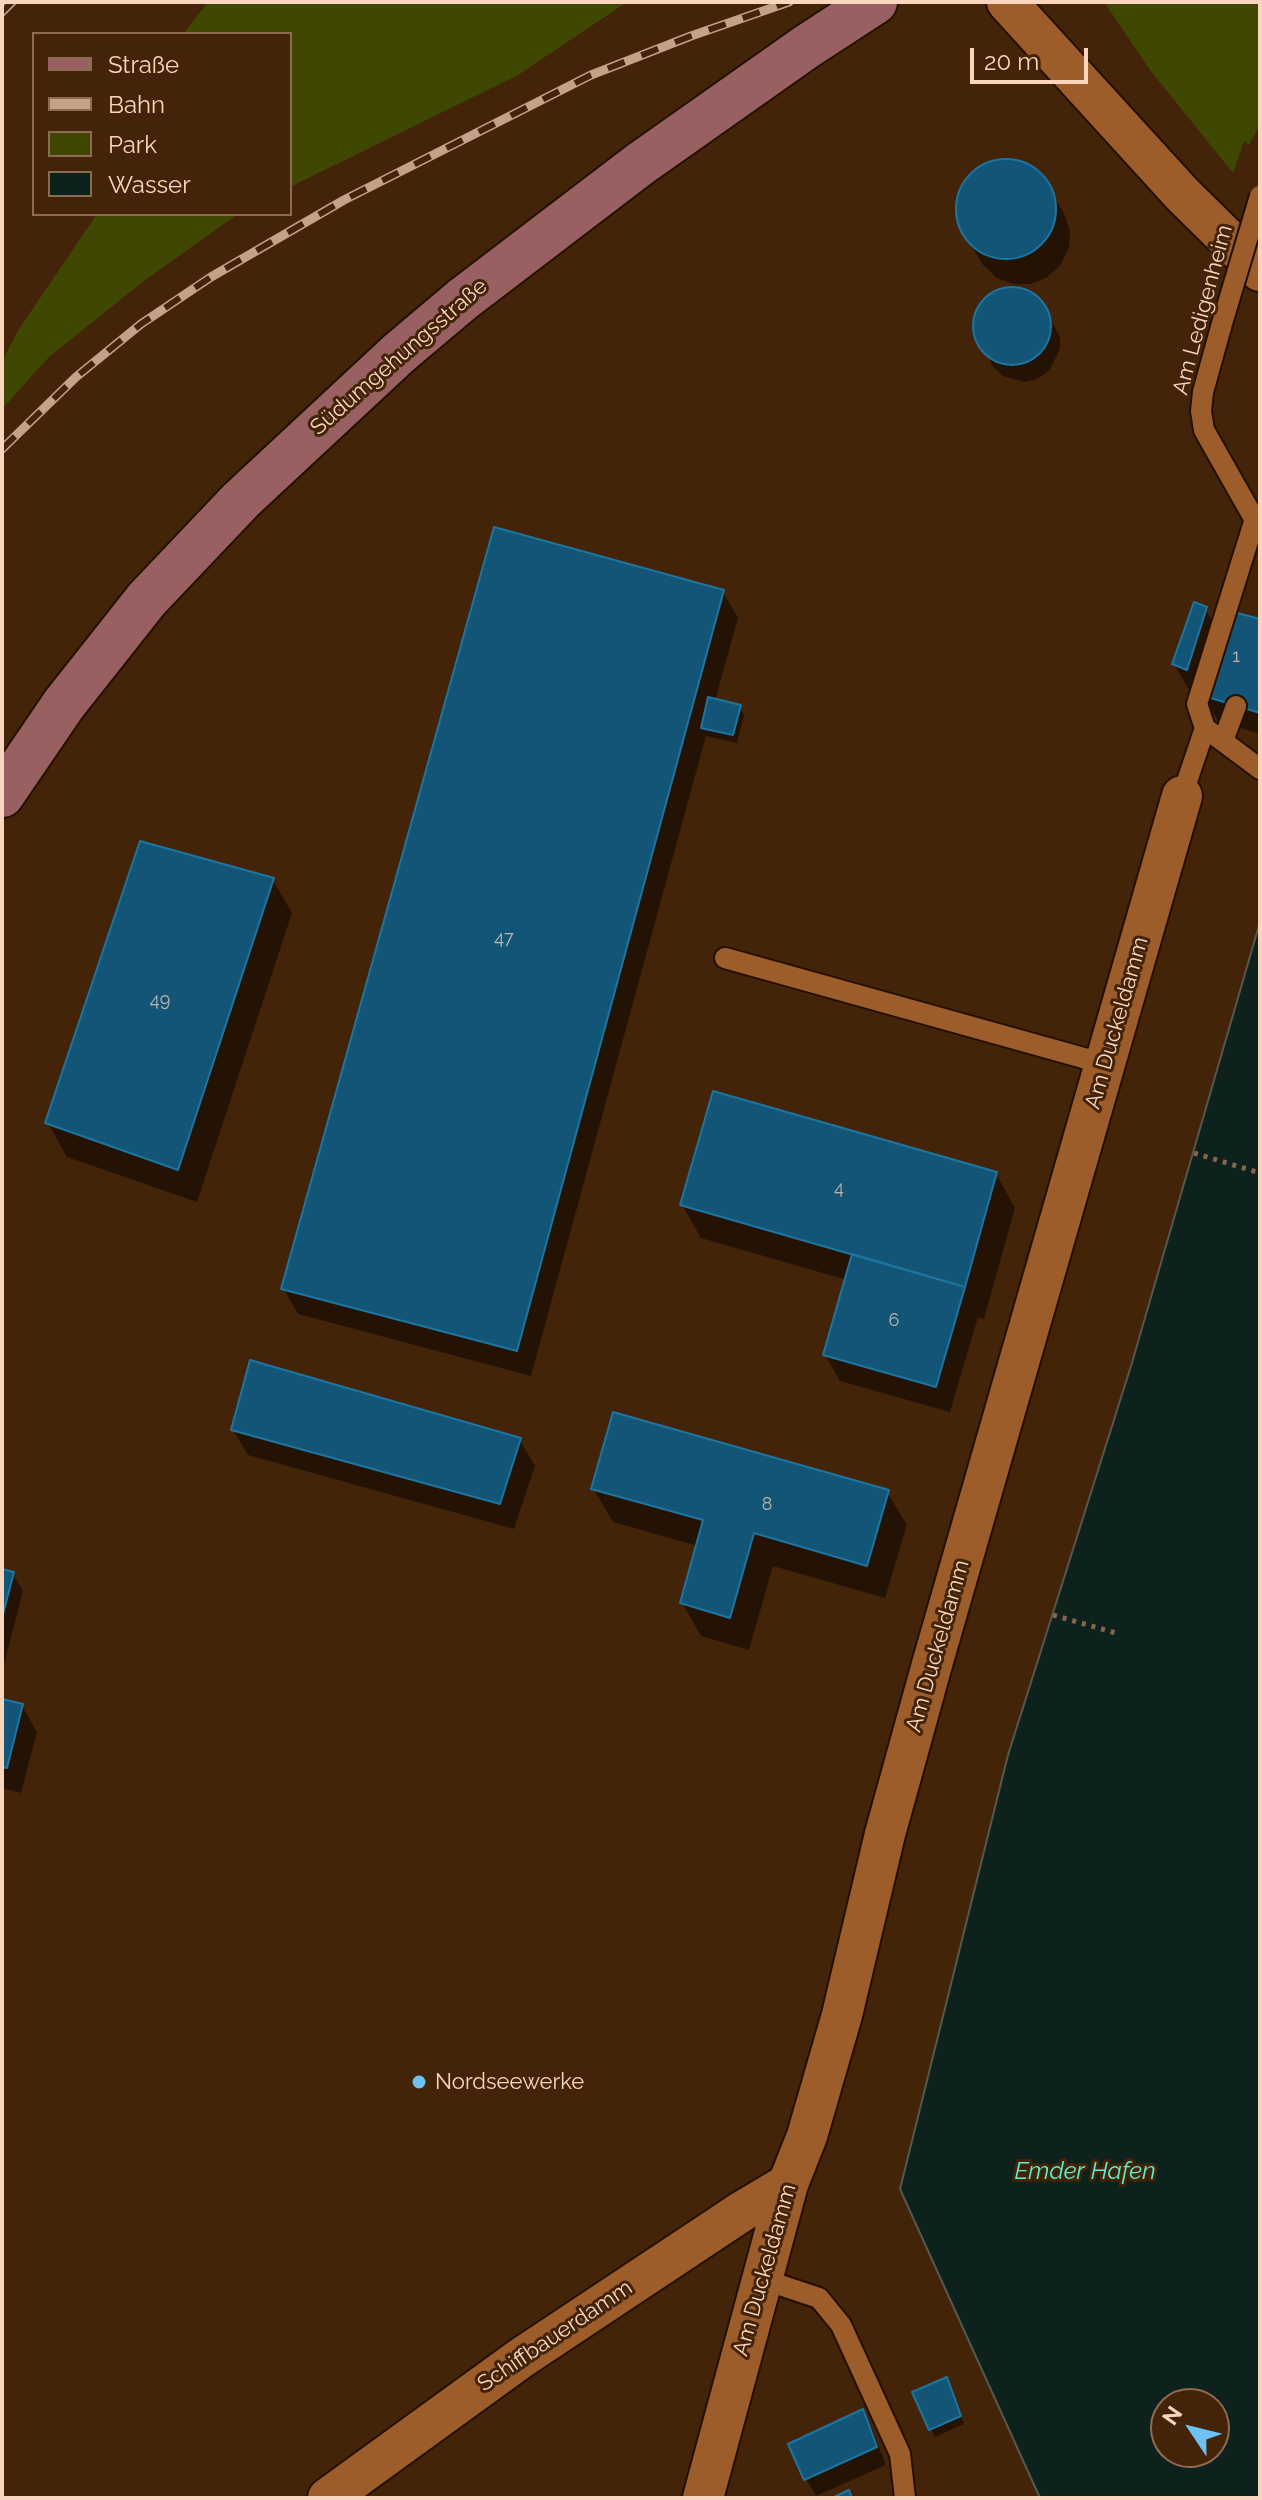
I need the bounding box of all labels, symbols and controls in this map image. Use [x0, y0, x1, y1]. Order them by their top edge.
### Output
legend [32, 32, 292, 216]
scale bar [974, 32, 1092, 82]
text: 20 m [984, 47, 1039, 76]
text: Straße [108, 50, 179, 79]
text: Bahn [108, 90, 165, 119]
text: Park [108, 130, 157, 159]
text: Wasser [108, 170, 191, 199]
street label: Am Ledigenheim [1168, 222, 1238, 398]
street label: Südumgehungsstraße [305, 273, 493, 441]
house number: 1 [1232, 646, 1240, 668]
house number: 47 [494, 928, 514, 950]
street label: Am Duckeldamm [1080, 934, 1154, 1112]
house number: 49 [150, 990, 170, 1012]
house number: 4 [834, 1178, 844, 1200]
house number: 6 [889, 1310, 899, 1332]
house number: 8 [762, 1494, 772, 1516]
street label: Am Duckeldamm [901, 1557, 975, 1735]
place label: Nordseewerke [435, 2069, 584, 2095]
marker: Nordseewerke [410, 2073, 428, 2091]
water label: Emder Hafen [1014, 2158, 1156, 2186]
street label: Am Duckeldamm [728, 2181, 802, 2359]
street label: Schiffbauerdamm [473, 2274, 637, 2398]
north arrow [1150, 2388, 1230, 2468]
text: N [1157, 2401, 1187, 2430]

